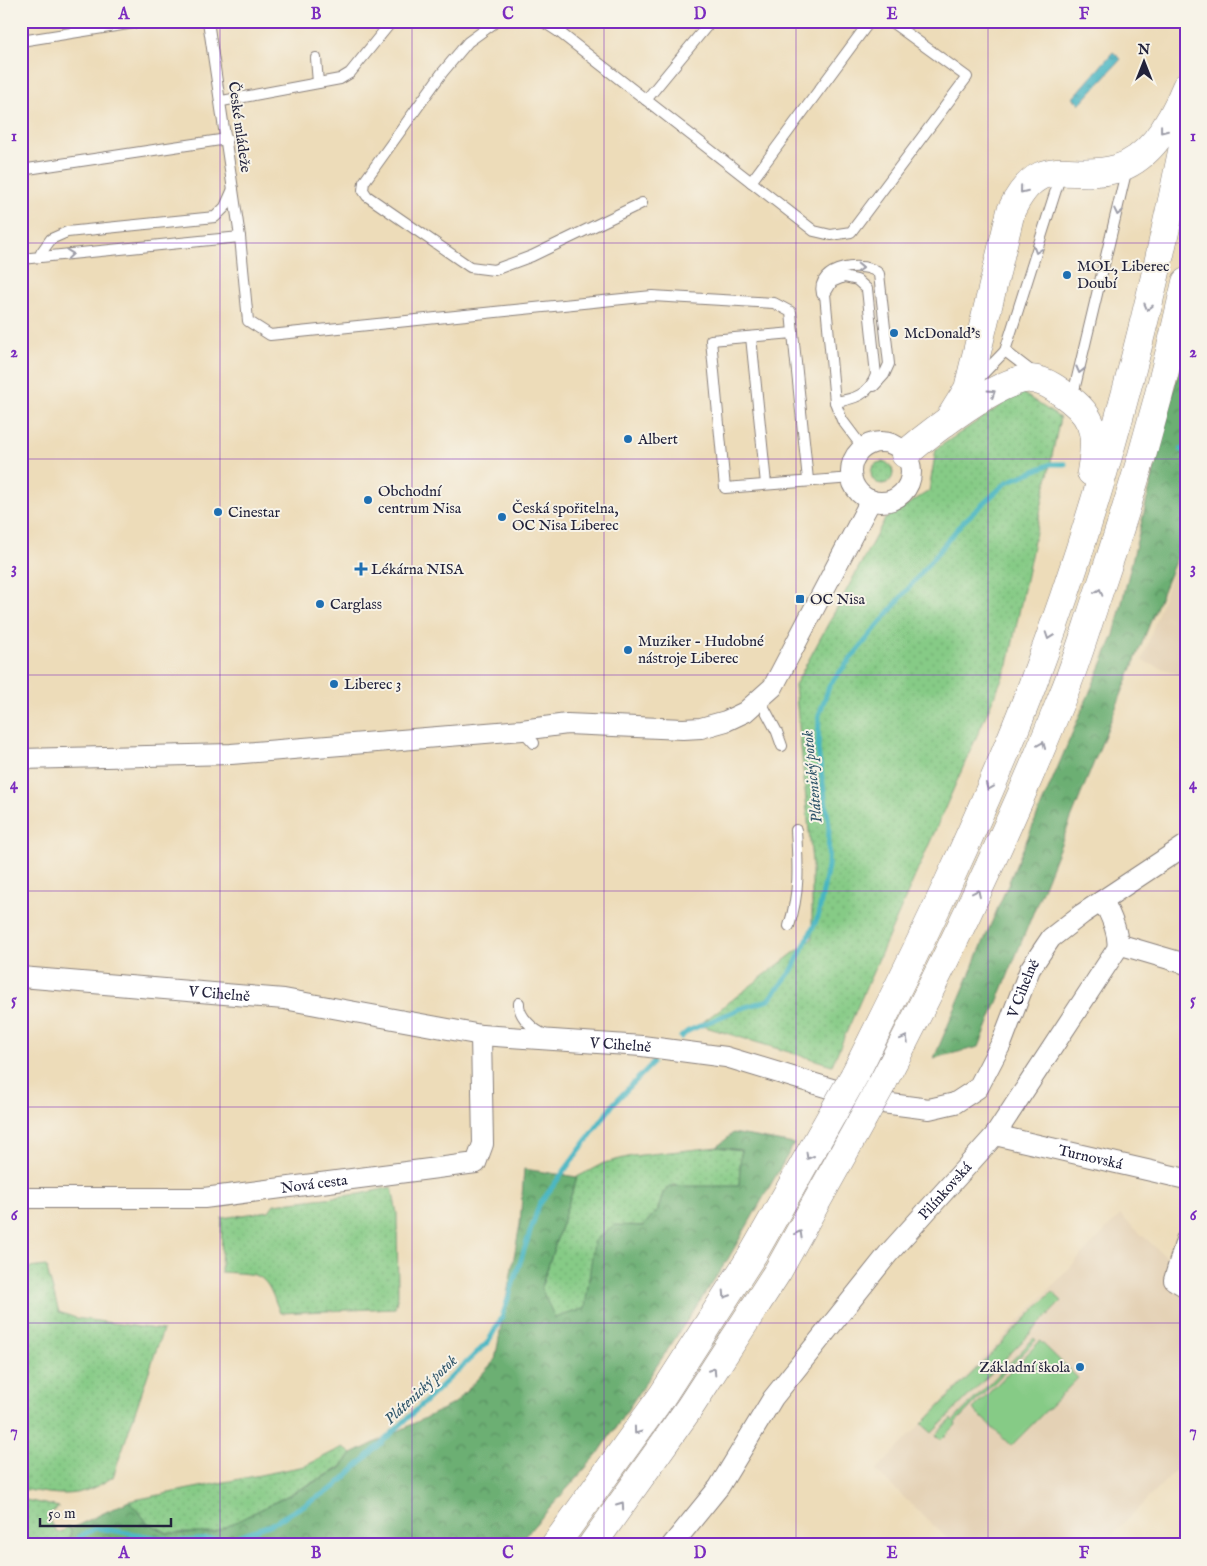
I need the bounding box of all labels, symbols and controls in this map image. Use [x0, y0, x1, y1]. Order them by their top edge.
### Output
text: A [118, 5, 131, 25]
text: B [311, 5, 322, 25]
text: C [502, 5, 514, 25]
text: D [694, 5, 707, 25]
text: E [886, 5, 898, 25]
text: F [1079, 5, 1090, 25]
north arrow [1120, 38, 1170, 88]
text: N [1137, 41, 1150, 59]
street label: České mládeže [224, 80, 255, 174]
one-way arrow [1161, 124, 1169, 133]
text: 1 [11, 127, 17, 147]
text: 1 [1190, 127, 1196, 147]
one-way arrow [1020, 184, 1028, 193]
one-way arrow [1113, 207, 1124, 216]
one-way arrow [1033, 246, 1043, 254]
one-way arrow [66, 249, 74, 260]
place label: MOL, Liberec Doubí [1077, 257, 1169, 293]
one-way arrow [856, 263, 864, 274]
marker: MOL, Liberec Doubí [1061, 269, 1073, 281]
one-way arrow [1143, 303, 1154, 312]
place label: McDonald's [904, 324, 980, 343]
marker: McDonald's [888, 327, 900, 339]
text: 2 [10, 343, 18, 363]
text: 2 [1189, 343, 1197, 363]
one-way arrow [1075, 365, 1085, 373]
one-way arrow [987, 390, 996, 399]
place label: Albert [637, 430, 678, 449]
marker: Albert [622, 433, 634, 445]
place label: Obchodní centrum Nisa [378, 482, 462, 518]
marker: Obchodní centrum Nisa [362, 494, 374, 506]
place label: Česká spořitelna, OC Nisa Liberec [512, 499, 619, 535]
place label: Cinestar [228, 503, 280, 522]
marker: Cinestar [212, 506, 224, 518]
marker: Česká spořitelna, OC Nisa Liberec [496, 511, 508, 523]
text: 3 [11, 559, 17, 579]
text: 3 [1190, 559, 1196, 579]
place label: Lékárna NISA [371, 560, 465, 579]
marker: Lékárna NISA [355, 563, 367, 575]
one-way arrow [1093, 589, 1103, 597]
place label: OC Nisa [810, 590, 866, 609]
marker: OC Nisa [794, 593, 806, 605]
place label: Carglass [330, 595, 382, 614]
marker: Carglass [314, 598, 326, 610]
one-way arrow [1045, 631, 1055, 640]
place label: Muziker - Hudobné nástroje Liberec [638, 632, 764, 668]
marker: Muziker - Hudobné nástroje Liberec [622, 644, 634, 656]
place label: Liberec 3 [344, 675, 401, 694]
marker: Liberec 3 [328, 678, 340, 690]
water label: Plátenický potok [798, 729, 828, 824]
one-way arrow [1037, 741, 1047, 749]
text: 4 [10, 775, 19, 795]
text: 4 [1189, 775, 1198, 795]
one-way arrow [985, 782, 995, 791]
one-way arrow [970, 889, 981, 898]
street label: V Cihelně [1003, 955, 1044, 1022]
street label: V Cihelně [187, 982, 251, 1006]
text: 5 [11, 991, 17, 1011]
text: 5 [1190, 991, 1196, 1011]
street label: V Cihelně [588, 1033, 652, 1057]
one-way arrow [899, 1035, 909, 1044]
street label: Turnovská [1056, 1141, 1125, 1174]
one-way arrow [805, 1150, 815, 1159]
street label: Pilínkovská [914, 1158, 976, 1224]
street label: Nová cesta [280, 1171, 349, 1198]
text: 6 [11, 1206, 19, 1226]
text: 6 [1190, 1206, 1198, 1226]
one-way arrow [793, 1230, 803, 1239]
one-way arrow [723, 1290, 733, 1299]
water label: Plátenický potok [381, 1351, 463, 1429]
place label: Základní škola [979, 1358, 1071, 1377]
marker: Základní škola [1074, 1361, 1086, 1373]
one-way arrow [707, 1367, 716, 1377]
text: 7 [10, 1422, 18, 1442]
text: 7 [1189, 1422, 1197, 1442]
one-way arrow [634, 1425, 643, 1435]
scale bar [40, 1496, 171, 1528]
one-way arrow [615, 1502, 623, 1511]
text: 50 m [48, 1504, 76, 1523]
text: A [118, 1544, 131, 1564]
text: B [311, 1544, 322, 1564]
text: C [502, 1544, 514, 1564]
text: D [694, 1544, 707, 1564]
text: E [886, 1544, 898, 1564]
text: F [1079, 1544, 1090, 1564]

